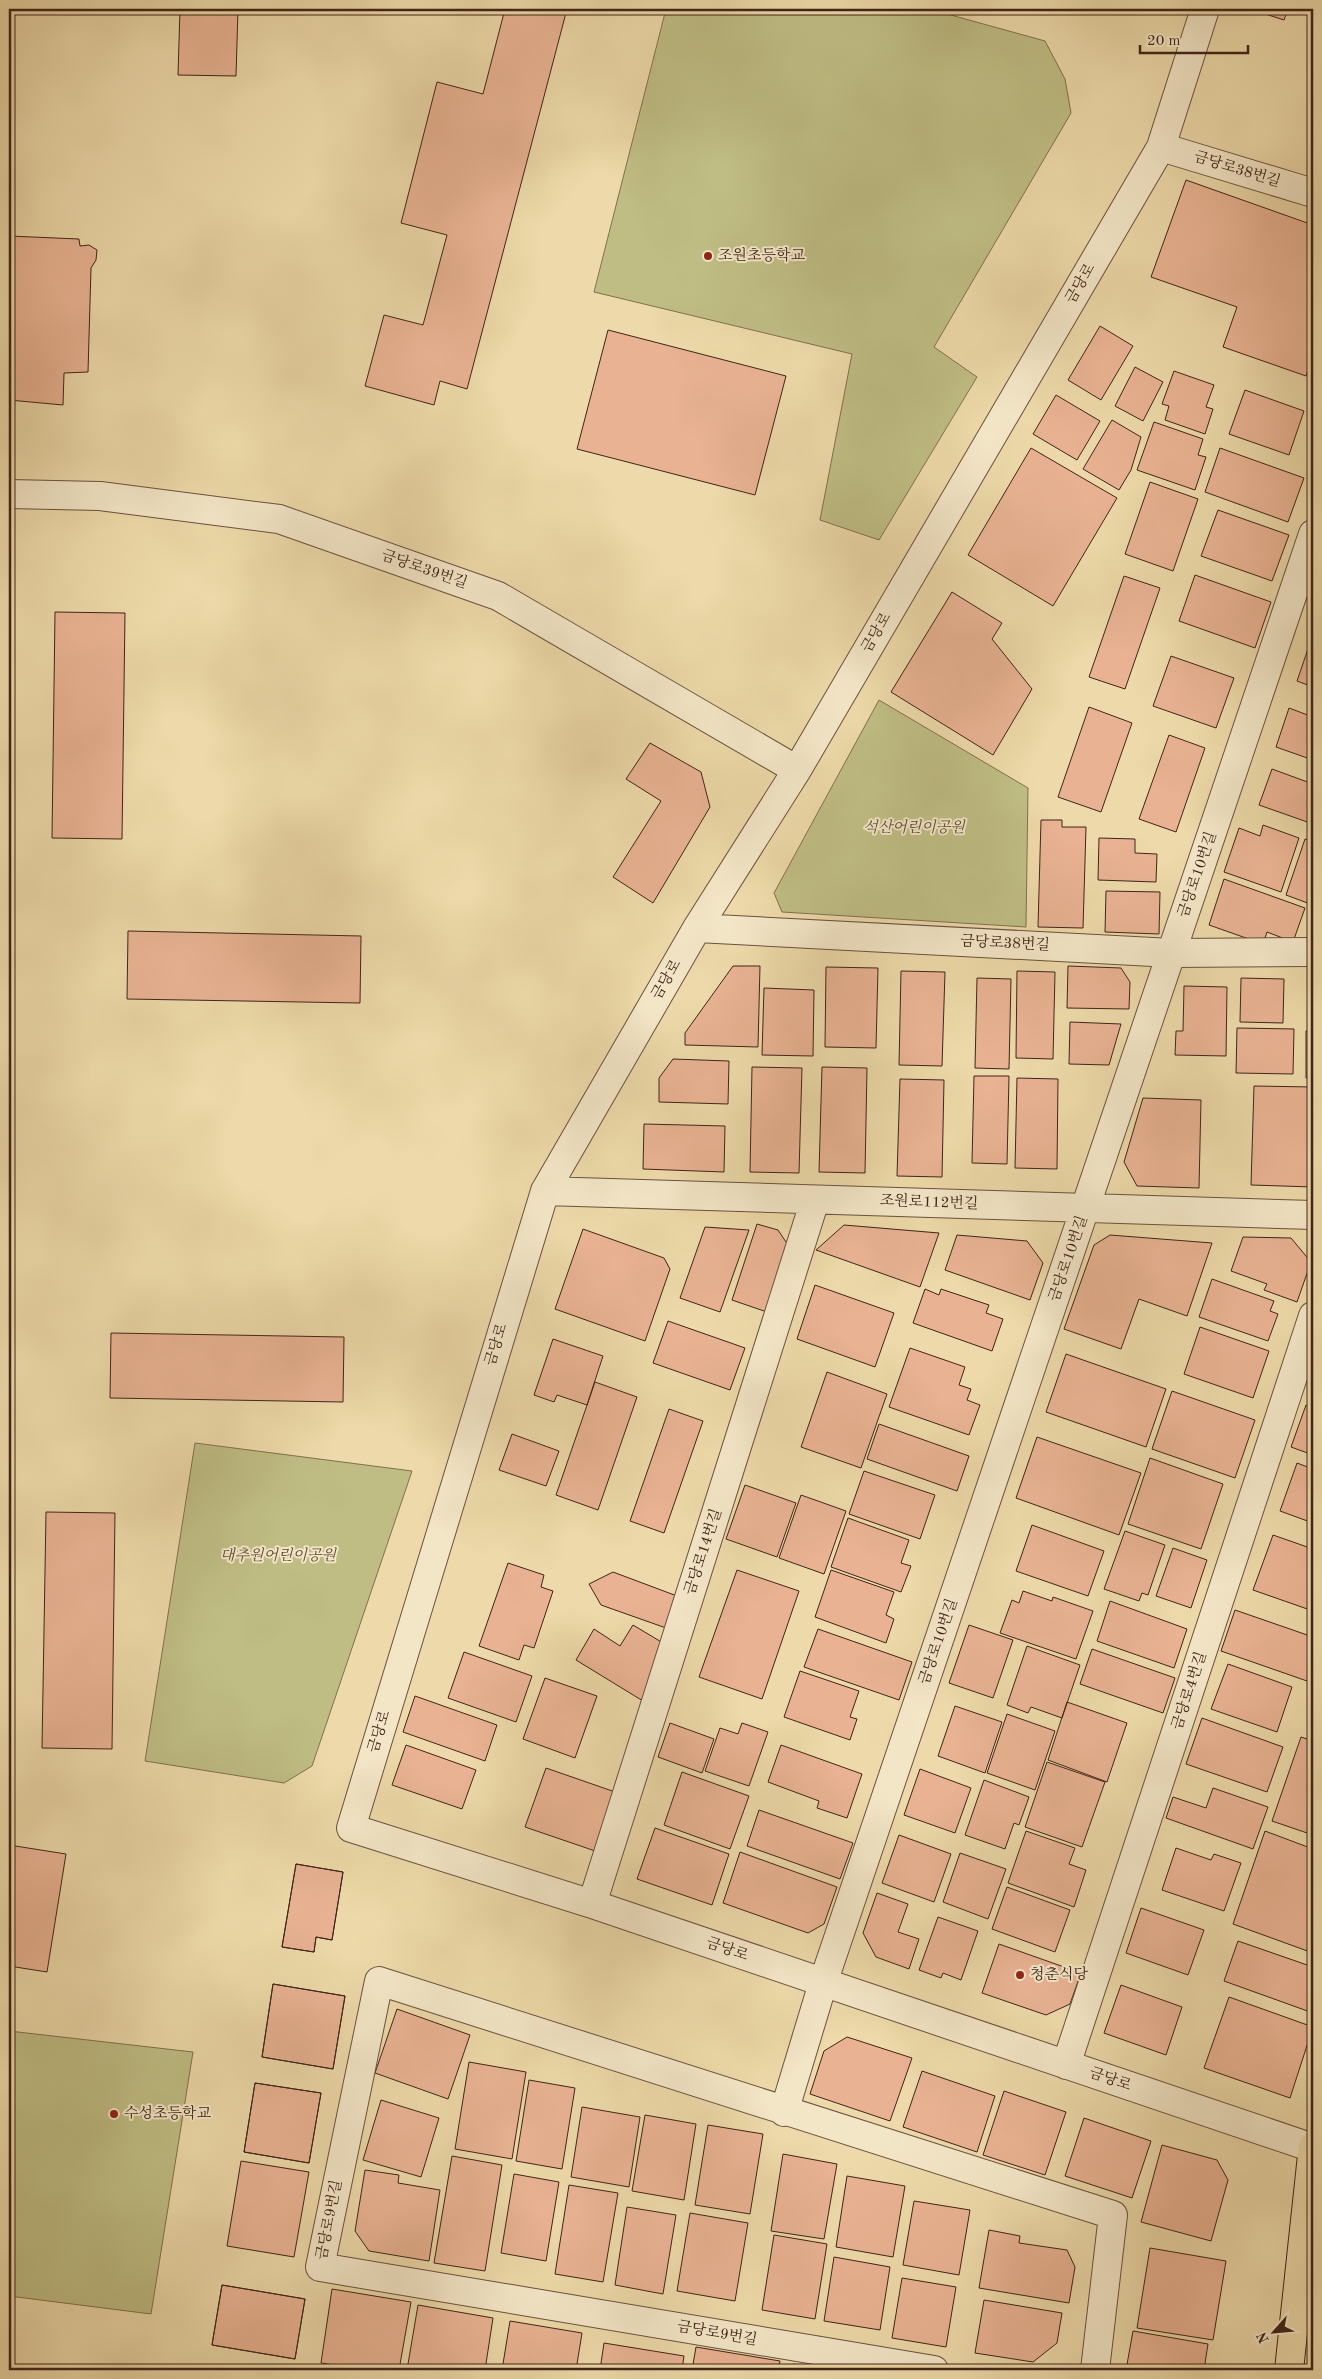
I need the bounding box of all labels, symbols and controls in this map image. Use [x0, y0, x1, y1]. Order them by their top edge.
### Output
scale bar [1140, 22, 1247, 54]
text: 20 m [1147, 34, 1181, 49]
street label: 금당로38번길 [1192, 148, 1283, 190]
place label: 조원초등학교 [718, 247, 805, 264]
marker: 조원초등학교 [702, 250, 714, 262]
street label: 금당로 [1062, 260, 1099, 307]
street label: 금당로39번길 [379, 546, 470, 592]
street label: 금당로 [858, 609, 895, 656]
park label: 석산어린이공원 [863, 819, 966, 836]
street label: 금당로10번길 [1174, 829, 1220, 920]
street label: 금당로38번길 [960, 932, 1050, 954]
street label: 금당로 [648, 956, 685, 1003]
street label: 조원로112번길 [879, 1192, 979, 1212]
street label: 금당로10번길 [1045, 1213, 1091, 1304]
street label: 금당로 [482, 1321, 511, 1368]
street label: 금당로14번길 [681, 1506, 725, 1597]
park label: 대추원어린이공원 [220, 1547, 337, 1564]
street label: 금당로10번길 [915, 1596, 961, 1687]
street label: 금당로4번길 [1168, 1649, 1210, 1732]
street label: 금당로 [365, 1708, 394, 1755]
street label: 금당로 [704, 1934, 751, 1964]
place label: 청춘식당 [1030, 1966, 1088, 1983]
marker: 청춘식당 [1014, 1969, 1026, 1981]
street label: 금당로 [1087, 2064, 1134, 2094]
place label: 수성초등학교 [124, 2105, 211, 2122]
marker: 수성초등학교 [108, 2108, 120, 2120]
street label: 금당로9번길 [313, 2178, 345, 2261]
north arrow [1250, 2306, 1300, 2356]
street label: 금당로9번길 [676, 2318, 759, 2348]
text: N [1255, 2329, 1272, 2345]

